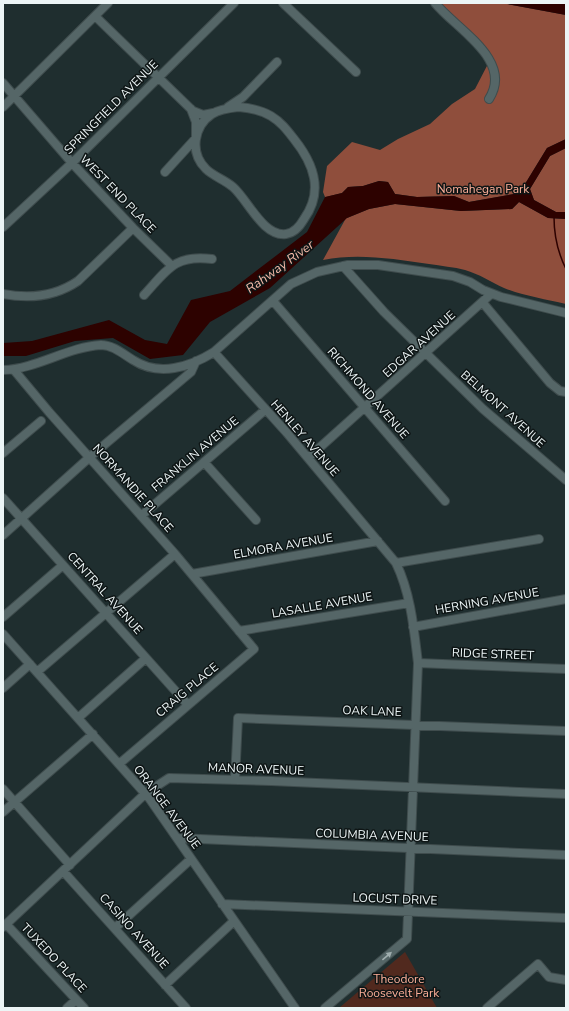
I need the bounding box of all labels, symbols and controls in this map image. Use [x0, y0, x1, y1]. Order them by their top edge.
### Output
street label: SPRINGFIELD AVENUE [61, 57, 161, 157]
street label: WEST END PLACE [76, 151, 160, 237]
park label: Nomahegan Park [437, 181, 530, 197]
water label: Rahway River [242, 236, 318, 298]
street label: EDGAR AVENUE [379, 307, 459, 381]
street label: RICHMOND AVENUE [324, 344, 412, 442]
street label: BELMONT AVENUE [457, 367, 549, 451]
street label: HENLEY AVENUE [267, 396, 343, 480]
street label: FRANKLIN AVENUE [148, 413, 242, 495]
street label: NORMANDIE PLACE [89, 440, 177, 536]
street label: ELMORA AVENUE [232, 529, 334, 563]
street label: CENTRAL AVENUE [64, 548, 146, 638]
street label: HERNING AVENUE [434, 584, 540, 618]
street label: LASALLE AVENUE [270, 588, 374, 622]
street label: RIDGE STREET [452, 645, 535, 663]
street label: CRAIG PLACE [152, 659, 222, 721]
street label: OAK LANE [342, 702, 402, 720]
street label: MANOR AVENUE [208, 759, 304, 779]
street label: ORANGE AVENUE [130, 762, 204, 852]
street label: COLUMBIA AVENUE [315, 825, 429, 845]
street label: CASINO AVENUE [96, 890, 172, 972]
street label: LOCUST DRIVE [352, 890, 438, 908]
street label: TUXEDO PLACE [18, 920, 90, 996]
one-way arrow [382, 952, 393, 961]
park label: Theodore Roosevelt Park [359, 971, 440, 1001]

